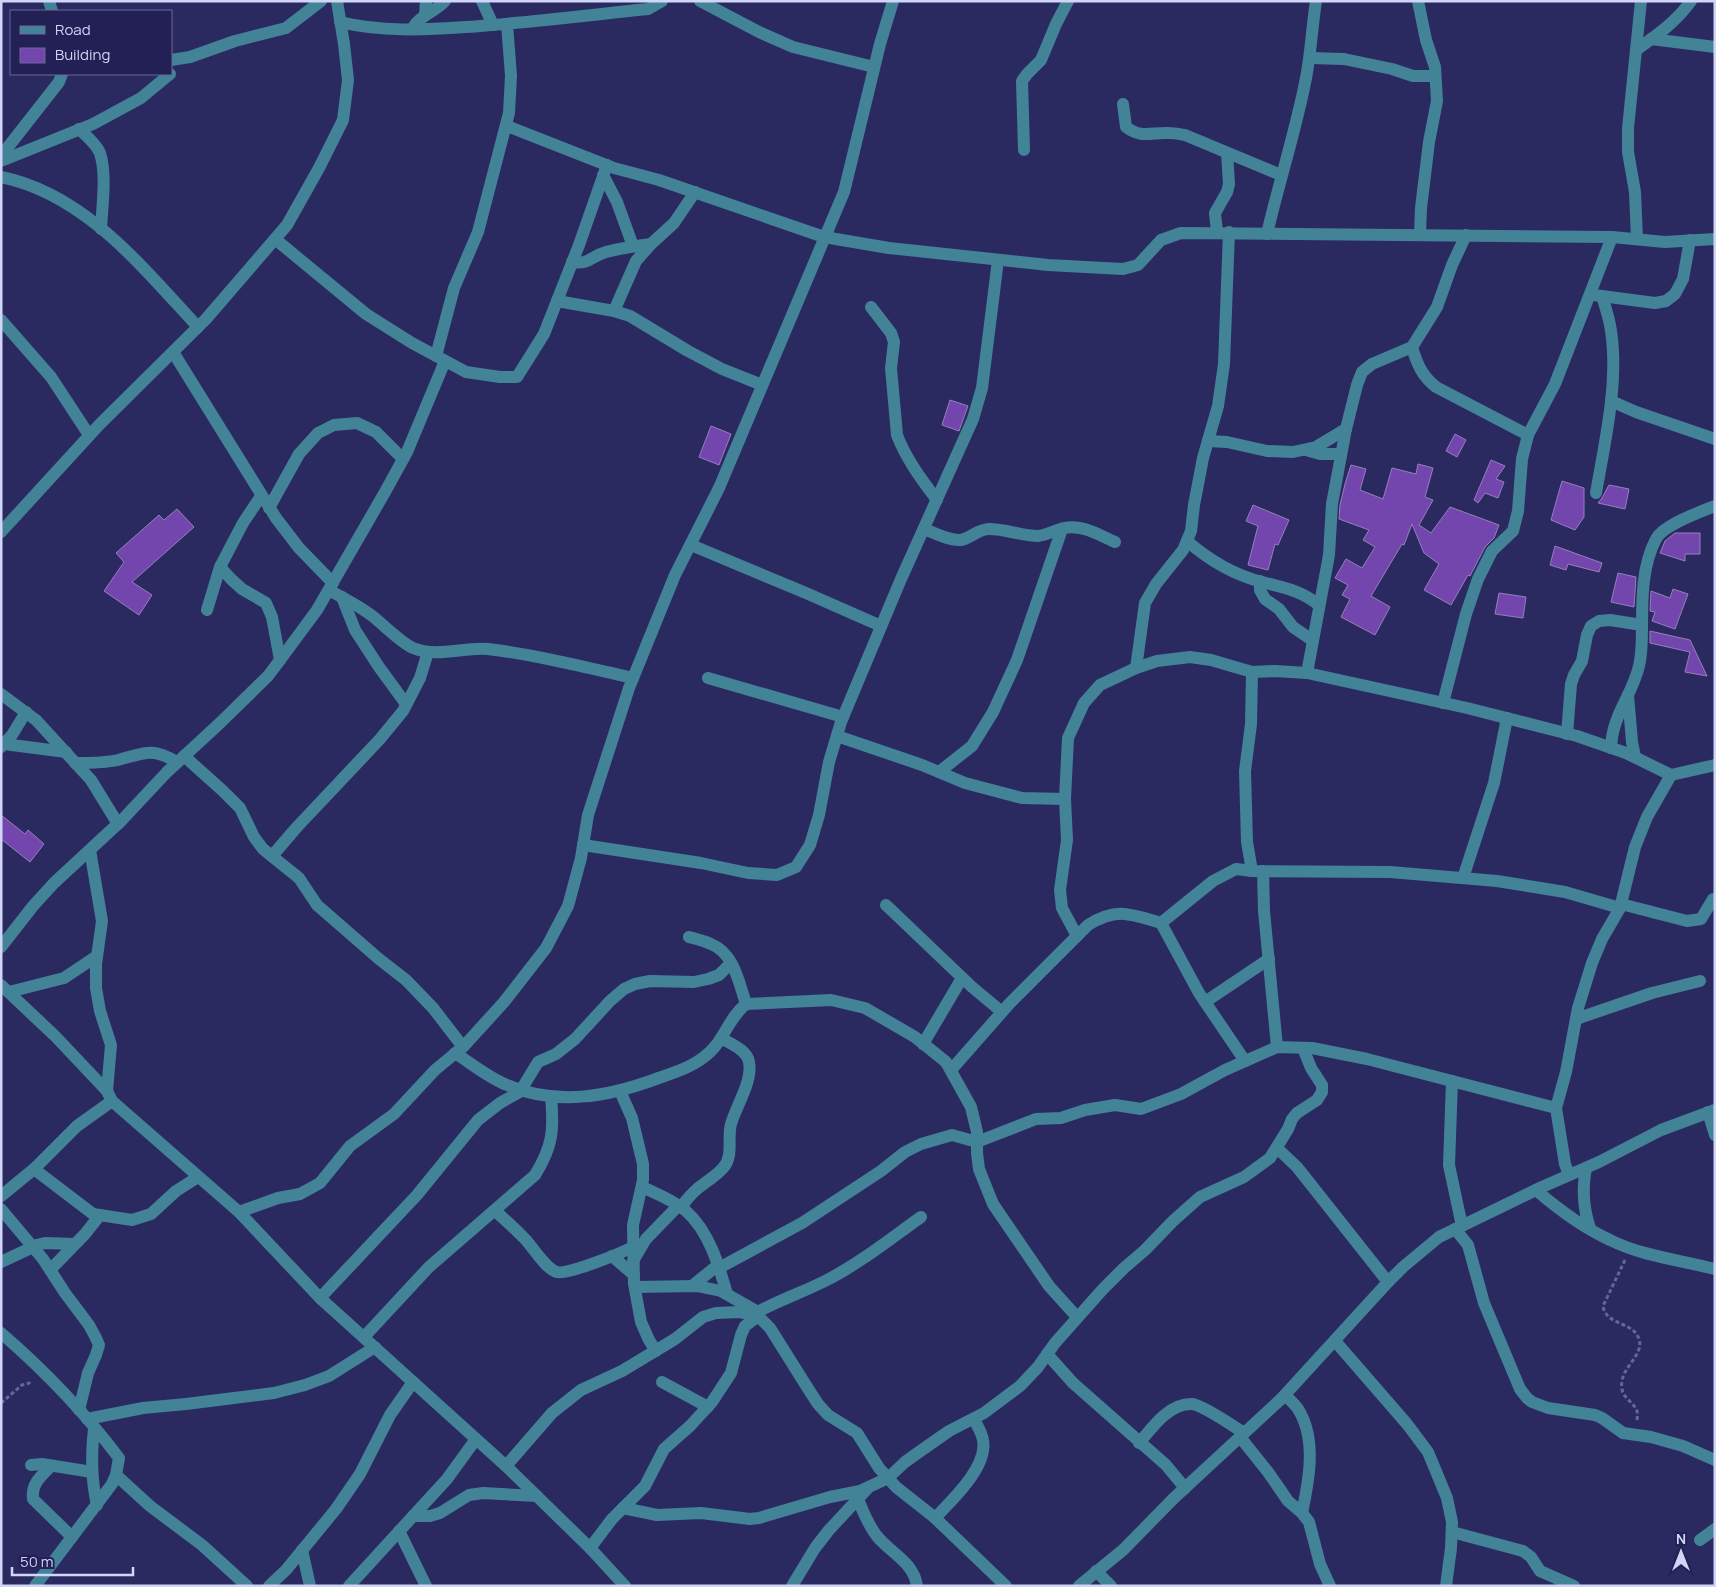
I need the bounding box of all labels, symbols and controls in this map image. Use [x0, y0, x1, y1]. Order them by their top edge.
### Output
legend [10, 10, 172, 75]
text: Road [55, 19, 91, 40]
text: Building [55, 44, 110, 65]
north arrow [1656, 1527, 1706, 1577]
text: N [1676, 1529, 1686, 1548]
scale bar [12, 1544, 134, 1576]
text: 50 m [20, 1551, 54, 1572]

